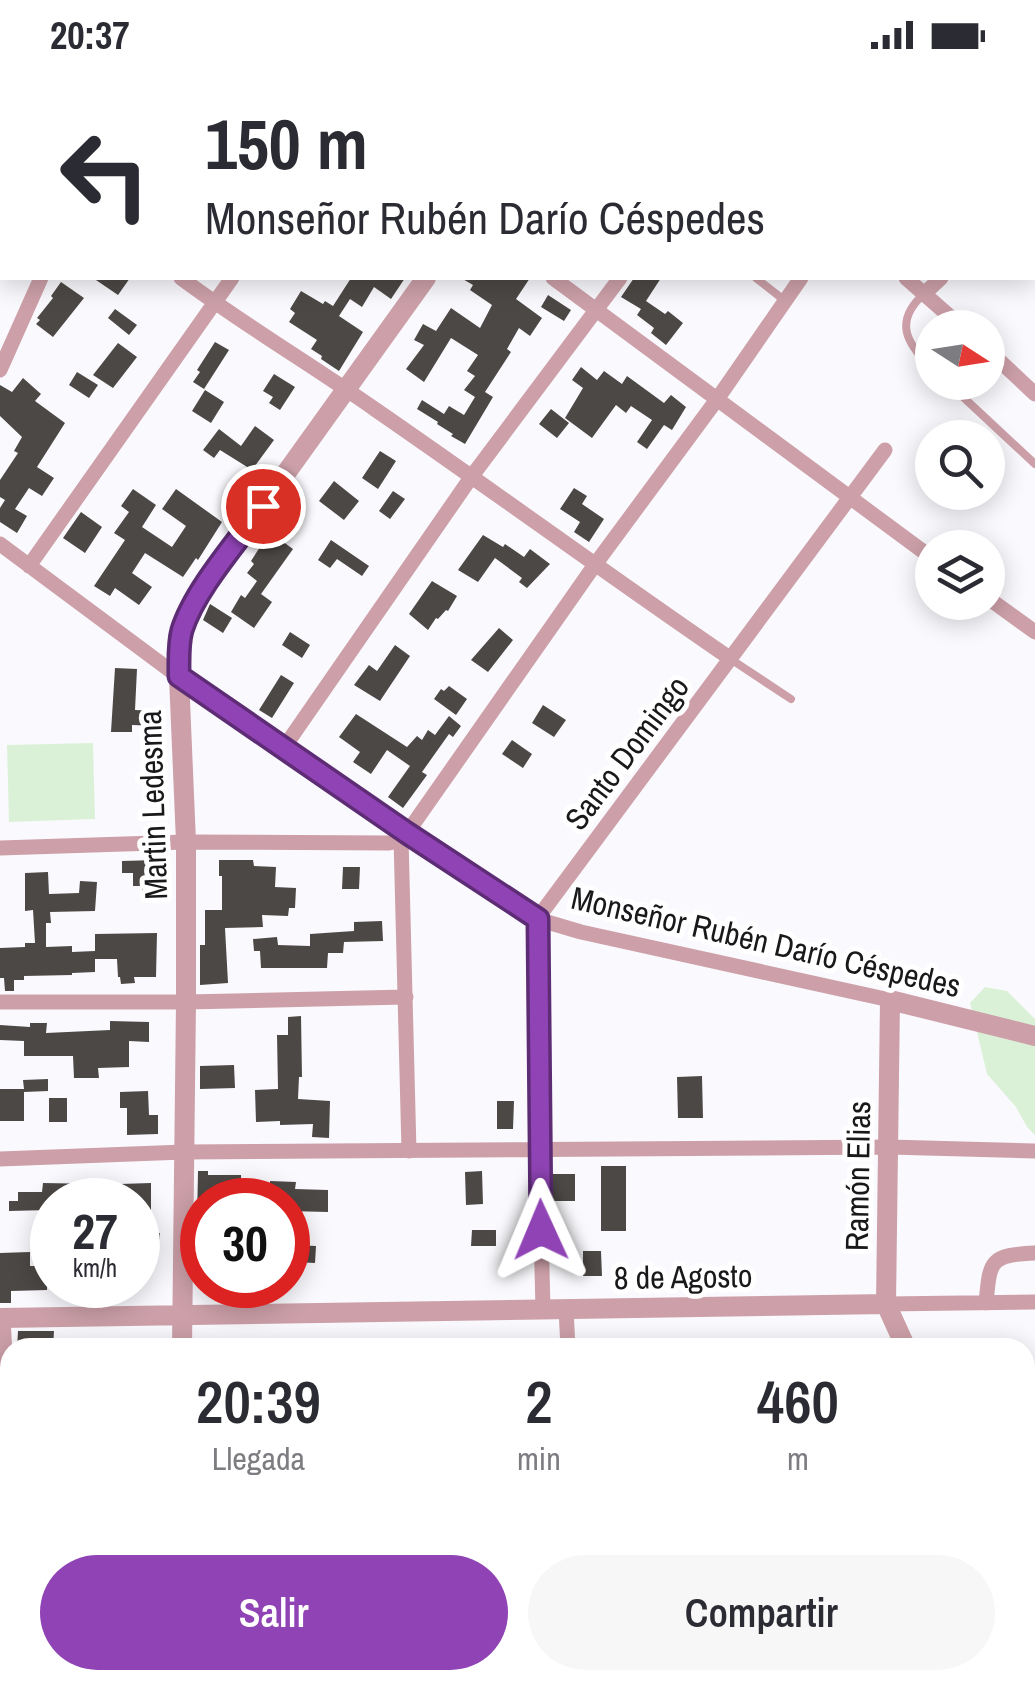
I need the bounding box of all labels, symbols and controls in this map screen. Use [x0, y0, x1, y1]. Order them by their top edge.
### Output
text: 20:37 [50, 10, 130, 61]
text: 150 m [205, 97, 368, 191]
icon: left [40, 110, 170, 240]
text: Monseñor Rubén Darío Céspedes [205, 187, 765, 248]
north arrow [915, 310, 1005, 400]
map controls [915, 310, 1005, 620]
button: search [915, 420, 1005, 510]
pin [221, 464, 306, 549]
icon: arrive [236, 479, 291, 534]
button: layers [915, 530, 1005, 620]
street label: Santo Domingo [555, 667, 699, 838]
street label: Martin Ledesma [128, 709, 177, 901]
street label: Monseñor Rubén Darío Céspedes [567, 876, 965, 1007]
street label: Ramón Elias [835, 1101, 880, 1251]
speed limit sign: 30 [180, 1178, 310, 1308]
position arrow [489, 1178, 593, 1282]
text: 27 [72, 1197, 118, 1265]
text: km/h [73, 1251, 117, 1285]
street label: 8 de Agosto [613, 1254, 753, 1299]
text: 20:39 [196, 1361, 321, 1442]
text: 2 [525, 1361, 553, 1442]
text: 460 [757, 1361, 839, 1442]
text: Llegada [212, 1437, 305, 1480]
text: min [517, 1437, 561, 1480]
text: m [787, 1437, 809, 1480]
button: Salir [40, 1555, 508, 1670]
button: Compartir [528, 1555, 995, 1670]

